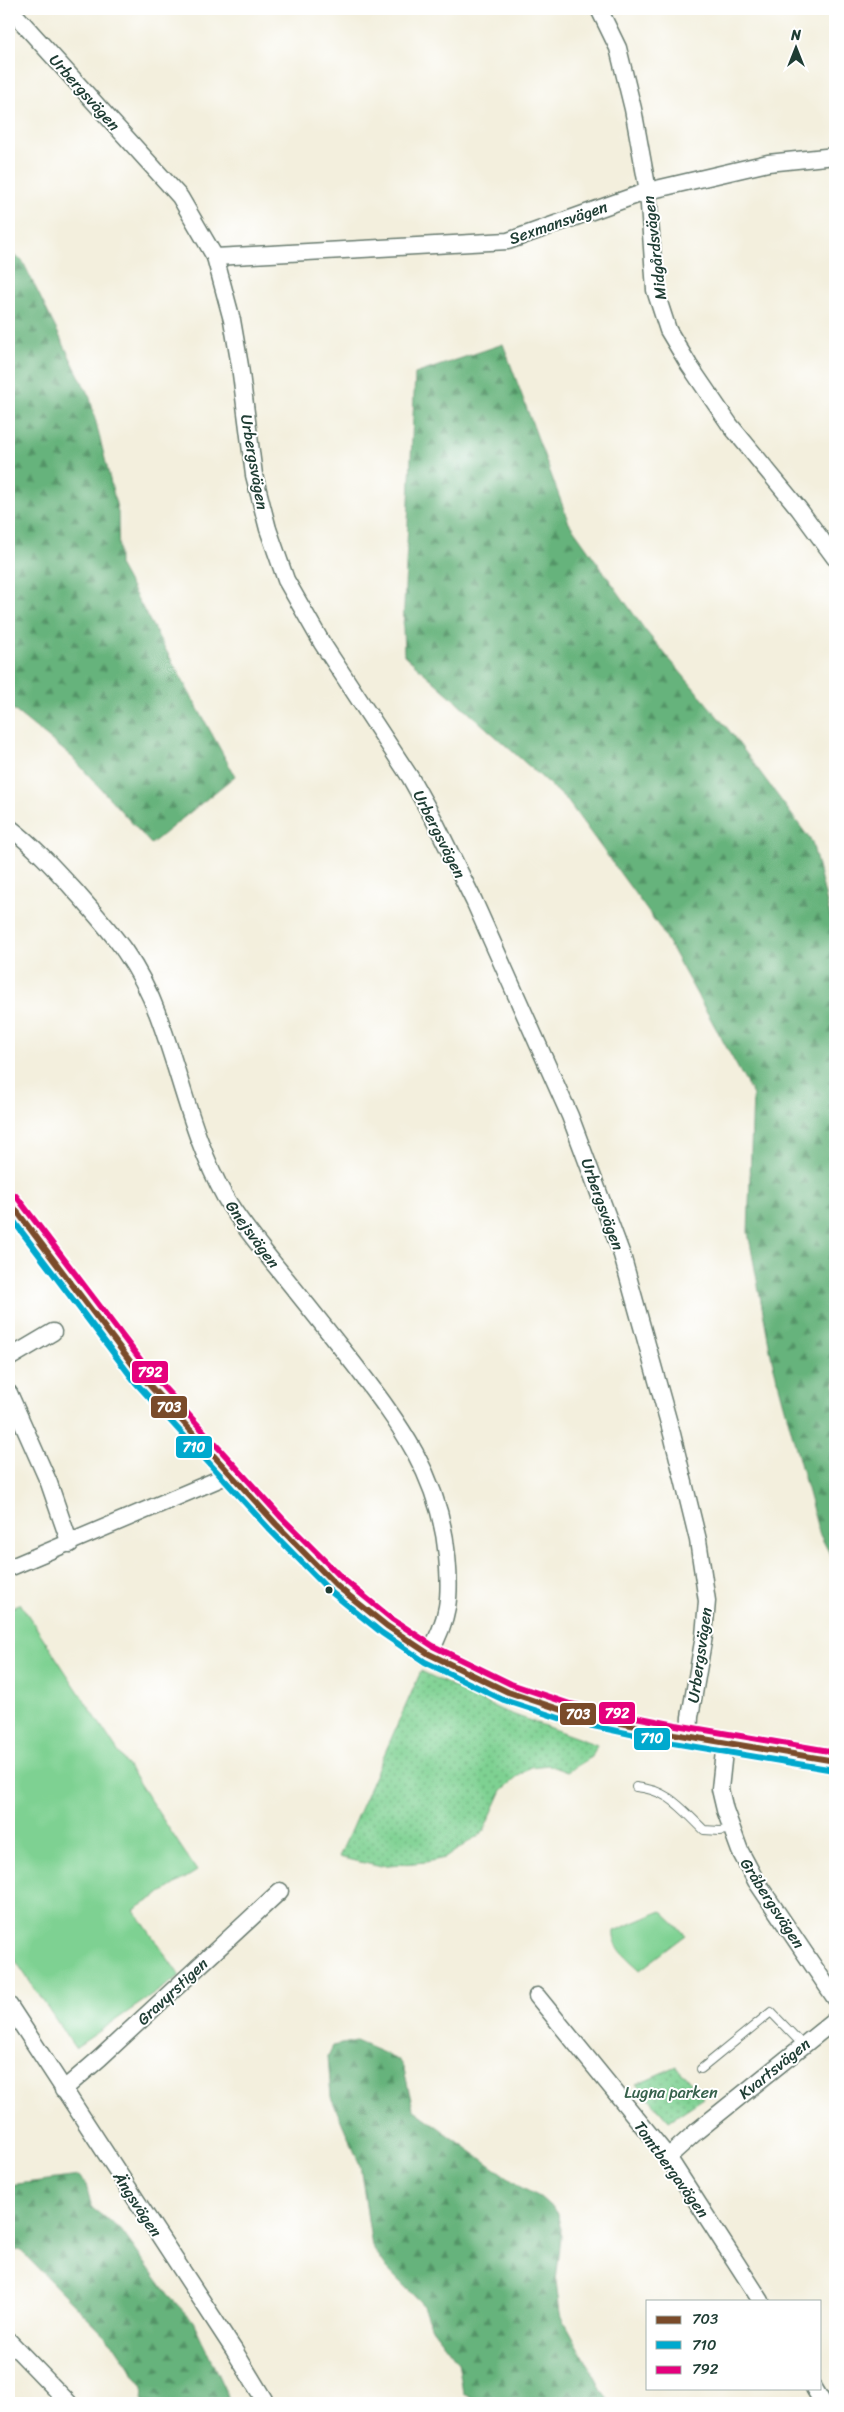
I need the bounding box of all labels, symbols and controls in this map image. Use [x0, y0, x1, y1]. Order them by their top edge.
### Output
north arrow [772, 22, 822, 72]
text: N [790, 23, 801, 48]
street label: Urbergsvägen [42, 47, 128, 138]
street label: Sexmansvägen [505, 192, 612, 253]
street label: Midgårdsvägen [634, 194, 675, 302]
street label: Urbergsvägen [232, 412, 277, 512]
street label: Urbergsvägen [405, 785, 475, 884]
street label: Urbergsvägen [572, 1154, 633, 1255]
street label: Gnejsvägen [218, 1194, 288, 1275]
line badge: 792 [131, 1360, 169, 1384]
text: 792 [138, 1360, 163, 1385]
line badge: 703 [150, 1395, 188, 1419]
text: 703 [157, 1395, 182, 1420]
line badge: 710 [175, 1435, 213, 1459]
text: 710 [183, 1435, 206, 1460]
unlabelled marker [324, 1585, 334, 1595]
street label: Urbergsvägen [678, 1605, 721, 1705]
line badge: 792 [598, 1701, 636, 1725]
text: 792 [605, 1701, 630, 1726]
line badge: 703 [559, 1702, 597, 1726]
text: 703 [566, 1702, 591, 1727]
text: 710 [641, 1726, 664, 1751]
line badge: 710 [633, 1727, 671, 1751]
street label: Gråbergsvägen [732, 1852, 813, 1955]
street label: Gravyrstigen [130, 1950, 215, 2032]
street label: Kvartsvägen [732, 2030, 817, 2107]
park label: Lugna parken [624, 2078, 718, 2107]
street label: Tomtbergavägen [626, 2114, 717, 2225]
street label: Ängsvägen [105, 2164, 170, 2244]
legend [646, 2300, 822, 2390]
text: 703 [692, 2306, 718, 2332]
text: 710 [692, 2332, 716, 2358]
text: 792 [692, 2356, 719, 2382]

